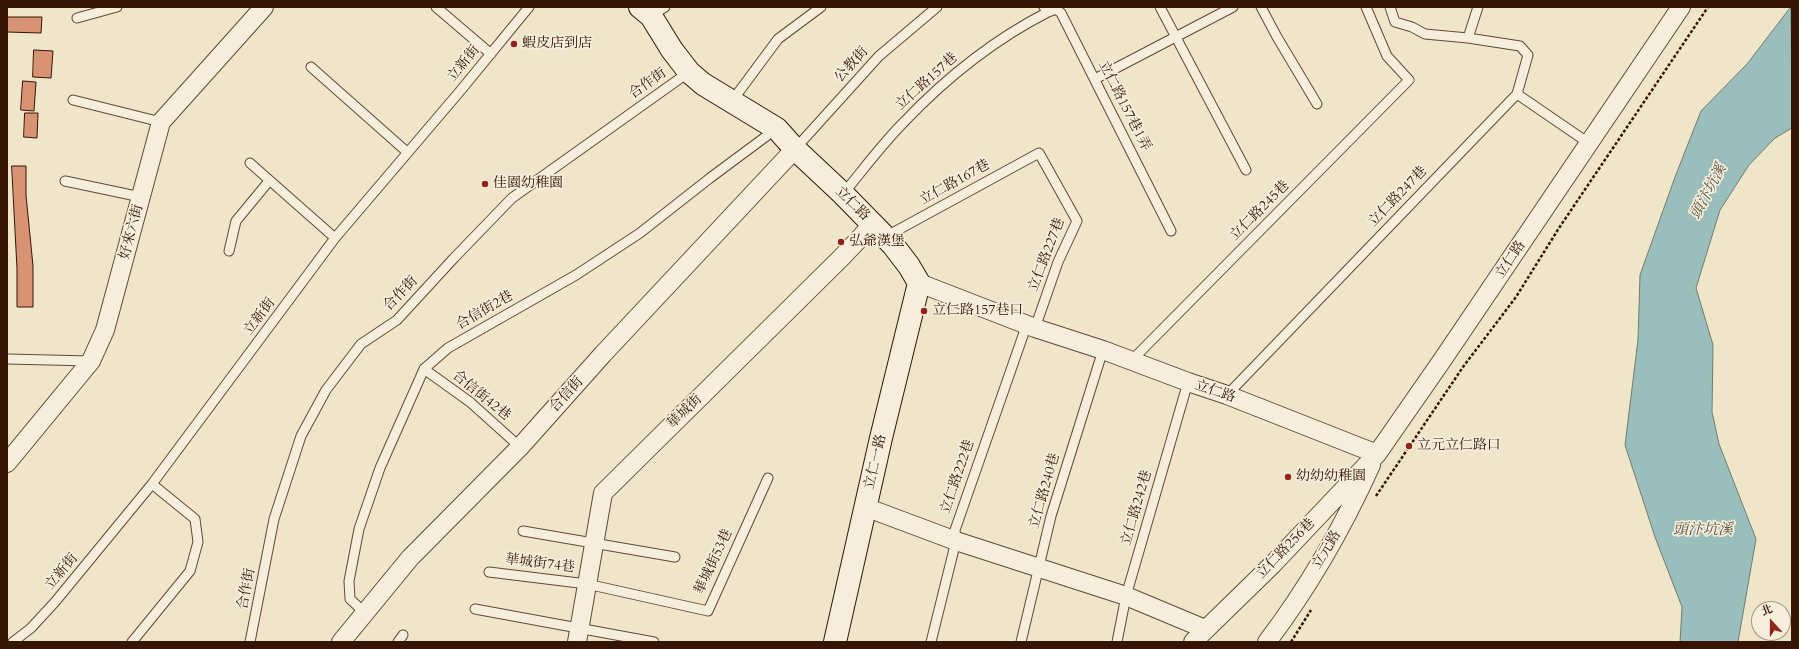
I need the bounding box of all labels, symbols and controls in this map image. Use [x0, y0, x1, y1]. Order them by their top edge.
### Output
place label: 蝦皮店到店 [522, 36, 592, 52]
marker: 蝦皮店到店 [509, 39, 519, 49]
street label: 立新街 [444, 42, 484, 86]
street label: 公教街 [832, 44, 872, 86]
street label: 立仁路157巷 [893, 50, 961, 114]
street label: 立仁路157巷1弄 [1094, 58, 1154, 154]
street label: 合作街 [626, 65, 670, 103]
street label: 立仁路167巷 [917, 157, 993, 209]
water label: 頭汴坑溪 [1687, 161, 1731, 223]
street label: 立仁路247巷 [1365, 163, 1431, 231]
place label: 佳園幼稚園 [493, 176, 563, 192]
street label: 立仁路245巷 [1227, 178, 1293, 244]
marker: 佳園幼稚園 [480, 179, 490, 189]
street label: 立仁路 [831, 183, 873, 225]
street label: 好來六街 [117, 203, 147, 261]
street label: 立仁路227巷 [1025, 216, 1069, 294]
place label: 弘爺漢堡 [849, 234, 905, 250]
marker: 弘爺漢堡 [836, 237, 846, 247]
street label: 立仁路 [1492, 238, 1530, 282]
street label: 合作街 [380, 273, 422, 315]
street label: 合信街2巷 [453, 288, 517, 334]
street label: 立新街 [241, 295, 279, 339]
place label: 立仁路157巷口 [932, 303, 1024, 319]
marker: 立仁路157巷口 [919, 306, 929, 316]
street label: 合信街42巷 [448, 367, 514, 425]
street label: 合信街 [547, 374, 587, 416]
street label: 立仁路 [1192, 377, 1238, 407]
street label: 華城街 [664, 391, 706, 433]
street label: 立仁一路 [862, 433, 890, 491]
street label: 立仁路222巷 [937, 438, 979, 516]
place label: 立元立仁路口 [1417, 438, 1501, 454]
marker: 立元立仁路口 [1404, 441, 1414, 451]
street label: 立仁路240巷 [1026, 451, 1064, 531]
street label: 立仁路242巷 [1118, 468, 1156, 548]
place label: 幼幼幼稚園 [1296, 469, 1366, 485]
marker: 幼幼幼稚園 [1283, 472, 1293, 482]
street label: 立仁路256巷 [1253, 515, 1319, 583]
water label: 頭汴坑溪 [1673, 522, 1733, 540]
street label: 華城街53巷 [692, 527, 736, 597]
street label: 立元路 [1309, 528, 1345, 572]
street label: 立新街 [42, 551, 82, 593]
street label: 華城街74巷 [504, 551, 576, 577]
street label: 合作街 [235, 567, 259, 611]
north arrow [1751, 601, 1791, 641]
text: 北 [1759, 601, 1775, 619]

